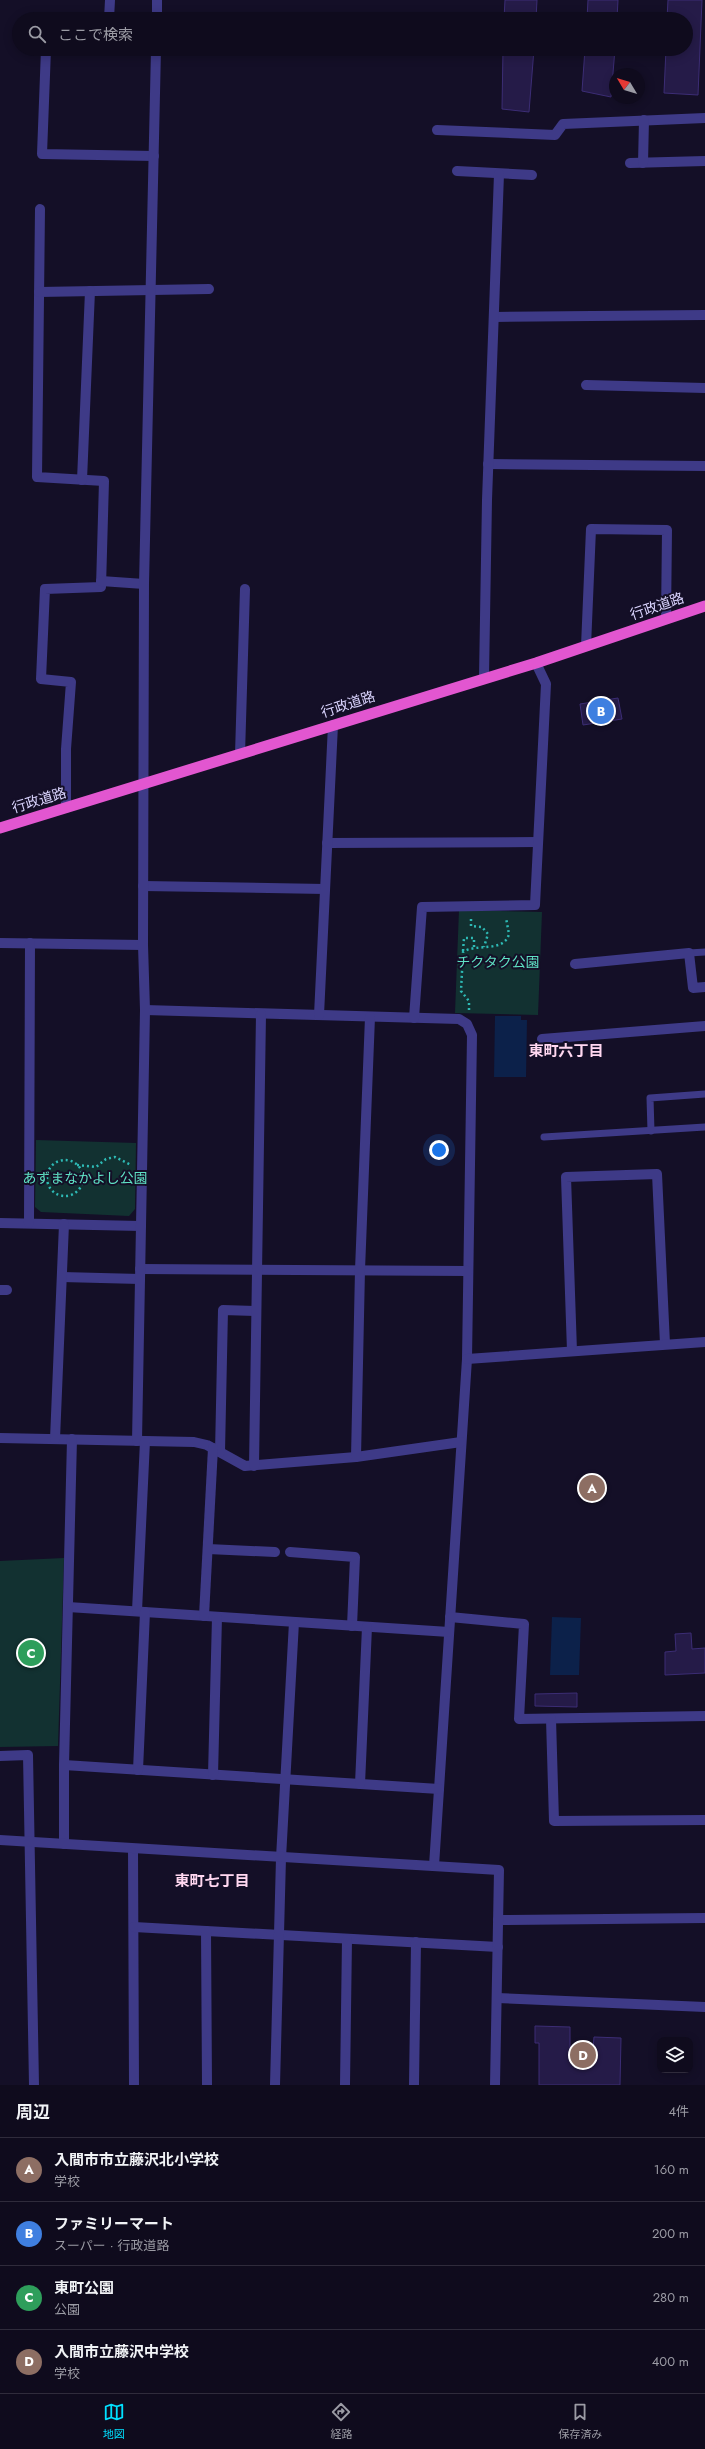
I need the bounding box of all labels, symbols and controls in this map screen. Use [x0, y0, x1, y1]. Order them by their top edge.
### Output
search box [12, 12, 693, 56]
icon: search [26, 23, 48, 45]
text: ここで検索 [58, 24, 133, 46]
north arrow [609, 68, 645, 104]
street label: 行政道路 [627, 587, 687, 625]
street label: 行政道路 [318, 686, 378, 722]
pin: B [588, 696, 614, 726]
street label: 行政道路 [9, 782, 69, 818]
park label: チクタク公園 [456, 952, 540, 972]
district label: 東町六丁目 [528, 1040, 604, 1062]
your location [429, 1140, 449, 1160]
park label: あずまなかよし公園 [22, 1168, 148, 1188]
pin: A [579, 1473, 605, 1503]
pin: C [18, 1638, 44, 1668]
district label: 東町七丁目 [174, 1870, 250, 1892]
map controls [657, 2037, 693, 2073]
button: layers [657, 2037, 693, 2073]
pin: D [570, 2040, 596, 2070]
text: 周辺 [16, 2100, 50, 2124]
text: 4件 [668, 2102, 689, 2121]
text: 入間市市立藤沢北小学校 [54, 2149, 219, 2171]
text: A [24, 2160, 34, 2179]
text: 160 m [654, 2160, 689, 2179]
text: 学校 [54, 2172, 80, 2191]
text: ファミリーマート [54, 2213, 174, 2235]
text: B [25, 2224, 33, 2243]
text: 200 m [652, 2224, 689, 2243]
text: スーパー · 行政道路 [54, 2236, 170, 2255]
text: 東町公園 [54, 2277, 114, 2299]
text: C [24, 2288, 34, 2307]
text: 280 m [653, 2288, 689, 2307]
text: 公園 [54, 2300, 80, 2319]
text: 入間市立藤沢中学校 [54, 2341, 189, 2363]
text: D [24, 2352, 34, 2371]
text: 400 m [652, 2352, 689, 2371]
text: 学校 [54, 2364, 80, 2383]
tab: 地図 [103, 2401, 125, 2442]
tab: 経路 [330, 2401, 352, 2442]
tab: 保存済み [558, 2401, 602, 2442]

